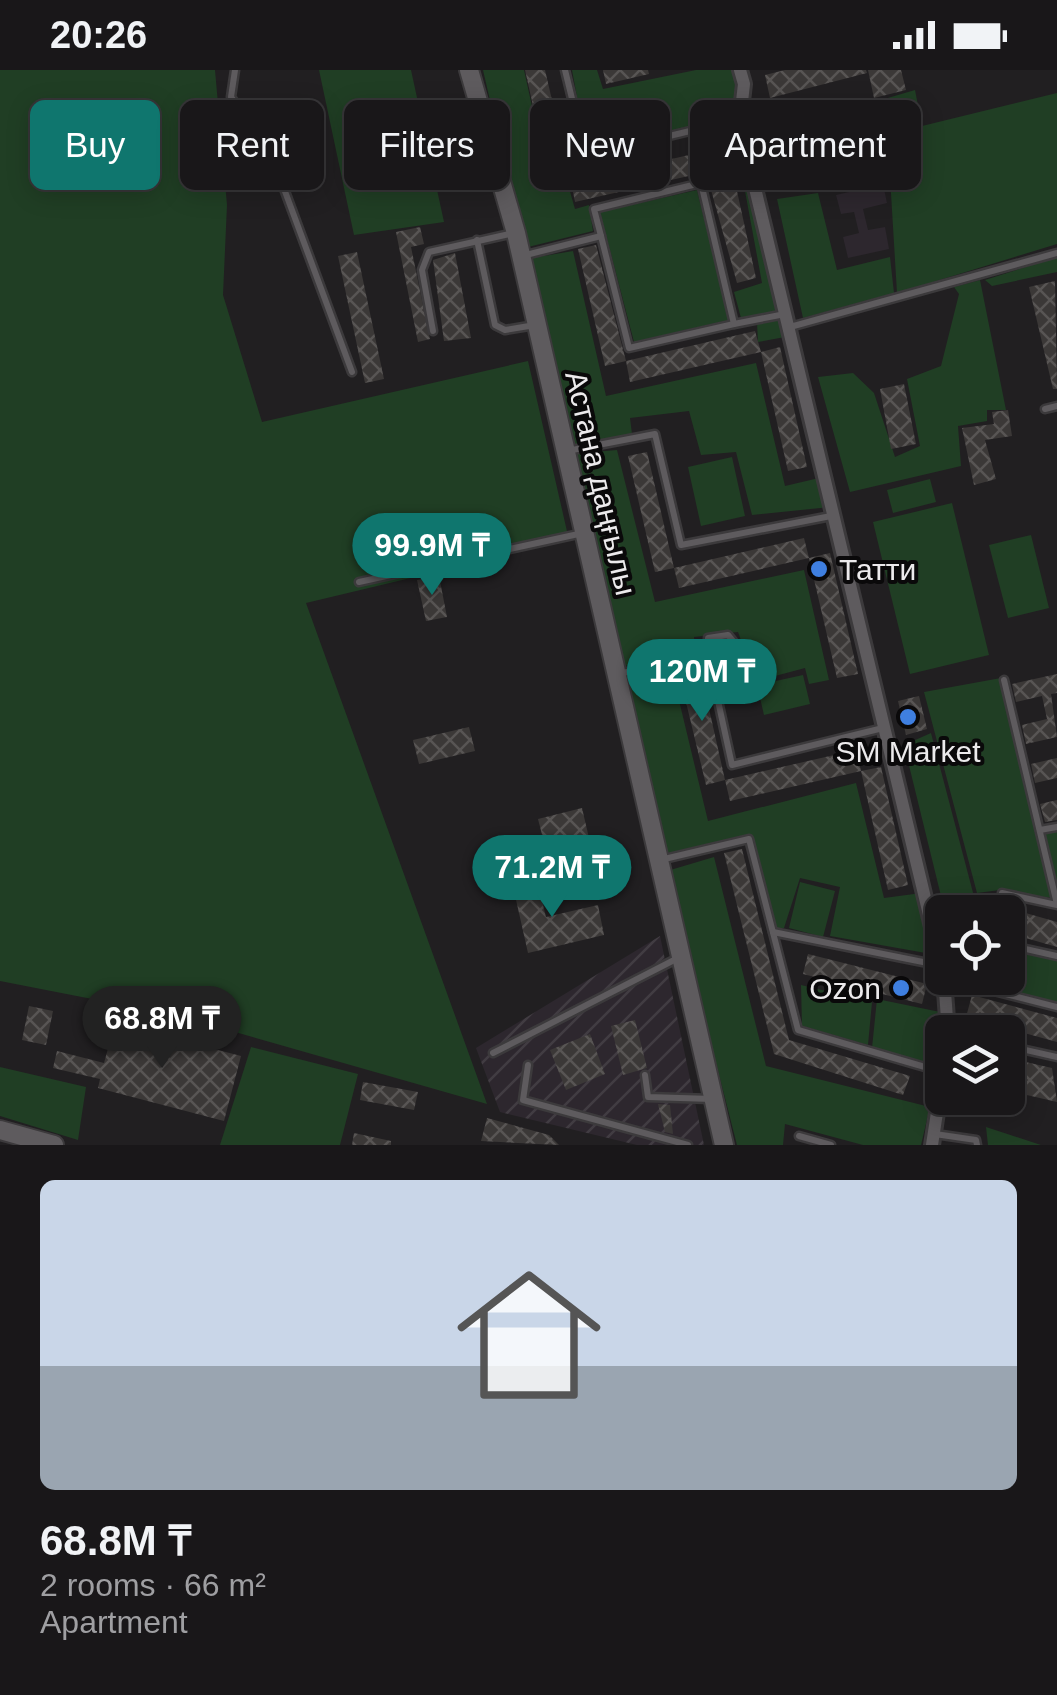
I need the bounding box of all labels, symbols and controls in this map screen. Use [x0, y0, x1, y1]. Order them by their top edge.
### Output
text: 20:26 [50, 14, 147, 56]
chip: Buy [30, 100, 160, 190]
chip: Rent [180, 100, 324, 190]
chip: Filters [344, 100, 510, 190]
chip: New [530, 100, 670, 190]
chip: Apartment [690, 100, 921, 190]
street label: Астана даңғылы [559, 368, 643, 598]
pin: 99.9M ₸ [340, 513, 524, 598]
text: 99.9M ₸ [374, 527, 490, 563]
place label: Татти [839, 553, 916, 586]
marker: Татти [808, 558, 830, 580]
pin: 120M ₸ [621, 639, 783, 724]
text: 120M ₸ [649, 653, 755, 689]
marker: SM Market [897, 706, 919, 728]
place label: SM Market [835, 735, 981, 768]
pin: 71.2M ₸ [460, 835, 644, 920]
text: 71.2M ₸ [494, 849, 610, 885]
map controls [925, 895, 1025, 1115]
button: locate [925, 895, 1025, 995]
place label: Ozon [809, 972, 881, 1005]
marker: Ozon [890, 977, 912, 999]
pin: 68.8M ₸ [70, 986, 254, 1071]
text: 68.8M ₸ [104, 1000, 220, 1036]
button: layers [925, 1015, 1025, 1115]
icon: home [439, 1245, 619, 1425]
text: 68.8M ₸ [40, 1517, 191, 1564]
text: 2 rooms · 66 m² [40, 1567, 266, 1603]
text: Apartment [40, 1604, 188, 1640]

